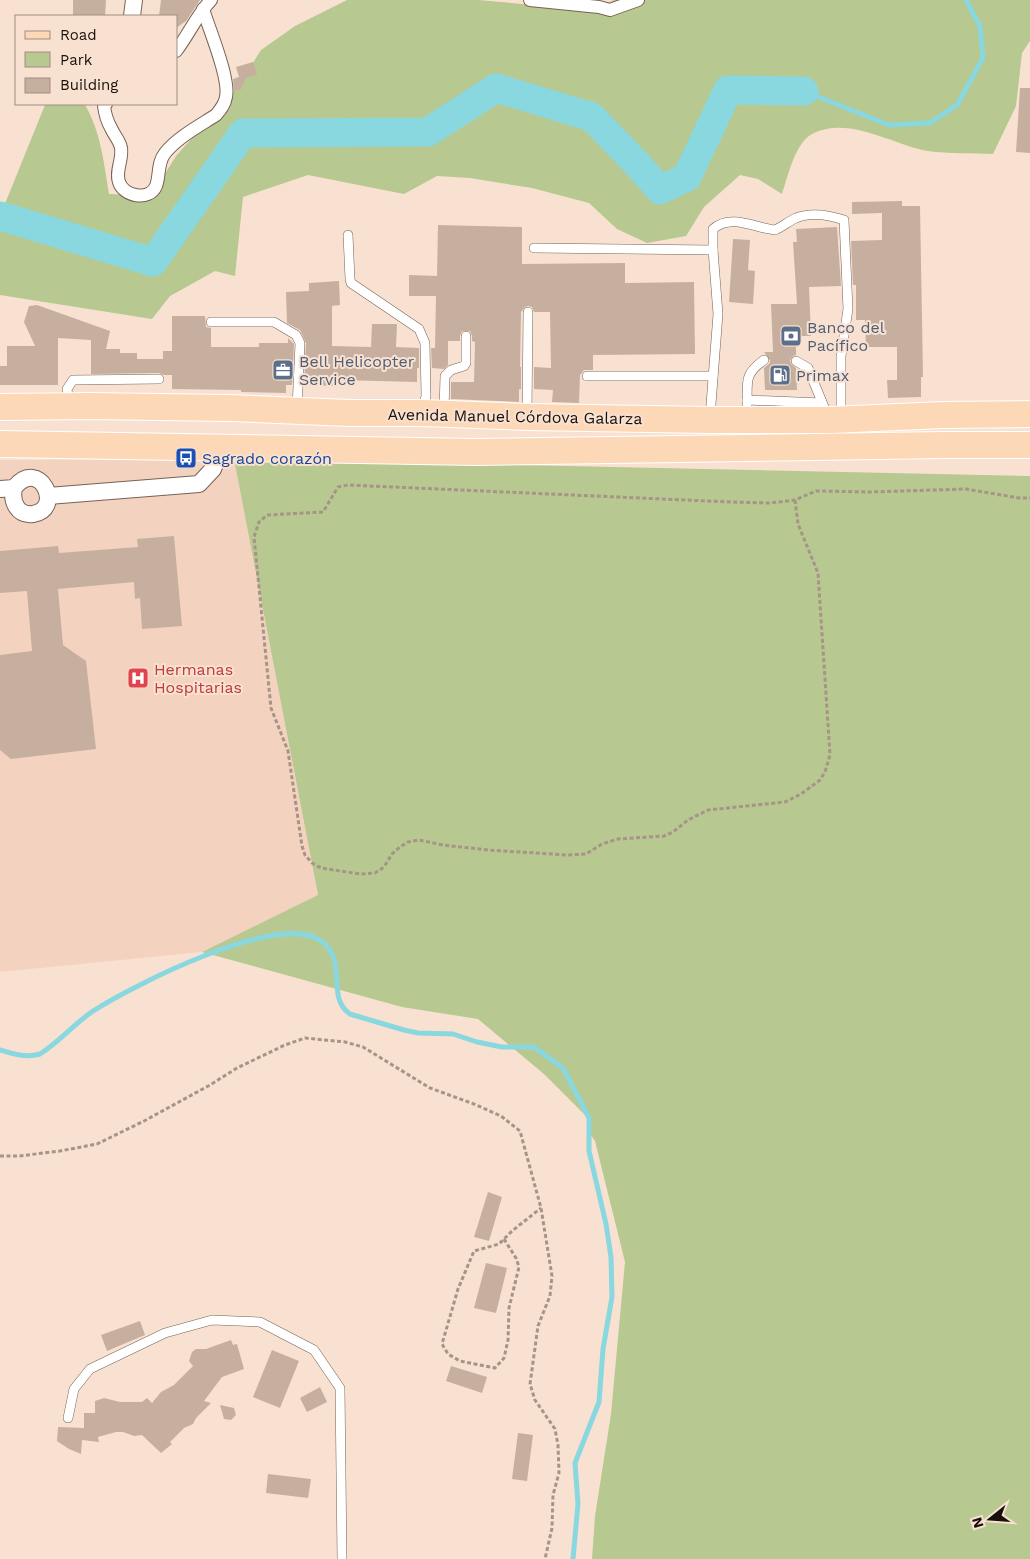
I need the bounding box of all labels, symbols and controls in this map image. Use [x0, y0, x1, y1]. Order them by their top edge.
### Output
legend [15, 15, 178, 105]
text: Road [60, 26, 97, 44]
text: Park [60, 51, 93, 69]
text: Building [60, 76, 118, 94]
place label: Banco del Pacífico [807, 318, 885, 355]
bank icon: Banco del Pacífico [779, 324, 803, 348]
place label: Bell Helicopter Service [299, 352, 415, 389]
office icon: Bell Helicopter Service [271, 358, 295, 382]
fuel station icon: Primax [768, 363, 792, 387]
place label: Primax [796, 366, 849, 385]
street label: Avenida Manuel Córdova Galarza [387, 405, 643, 428]
bus stop icon: Sagrado corazón [174, 446, 198, 470]
place label: Sagrado corazón [202, 449, 332, 468]
place label: Hermanas Hospitarias [154, 660, 242, 697]
hospital icon: Hermanas Hospitarias [126, 666, 150, 690]
north arrow [965, 1494, 1015, 1544]
text: N [968, 1516, 987, 1530]

